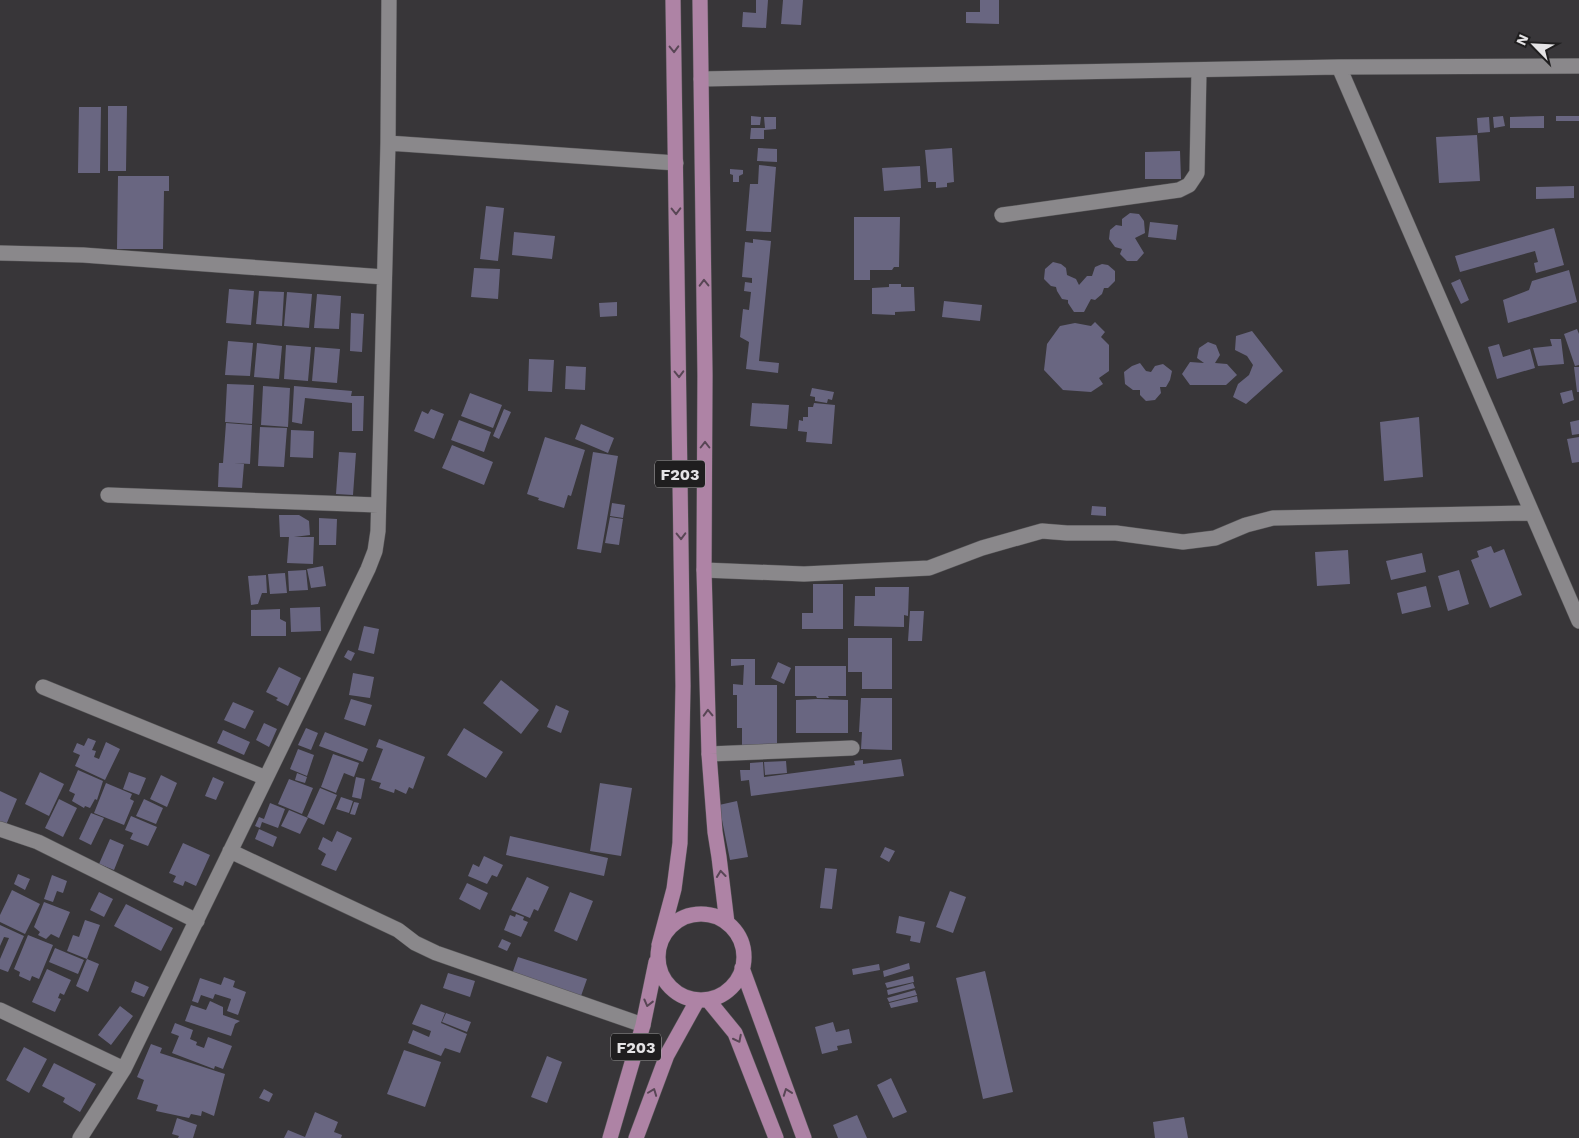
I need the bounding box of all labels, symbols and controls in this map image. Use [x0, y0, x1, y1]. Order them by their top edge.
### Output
north arrow [1509, 20, 1559, 70]
text: N [1513, 32, 1532, 48]
one-way arrow [669, 45, 679, 53]
one-way arrow [671, 207, 682, 215]
one-way arrow [699, 278, 709, 286]
one-way arrow [674, 370, 684, 378]
one-way arrow [700, 441, 710, 448]
road number: F203 [655, 460, 705, 488]
one-way arrow [676, 532, 686, 540]
one-way arrow [703, 708, 714, 716]
one-way arrow [716, 870, 727, 878]
one-way arrow [643, 999, 654, 1008]
road number: F203 [611, 1034, 661, 1060]
one-way arrow [731, 1034, 742, 1043]
one-way arrow [783, 1088, 793, 1097]
one-way arrow [647, 1089, 657, 1097]

